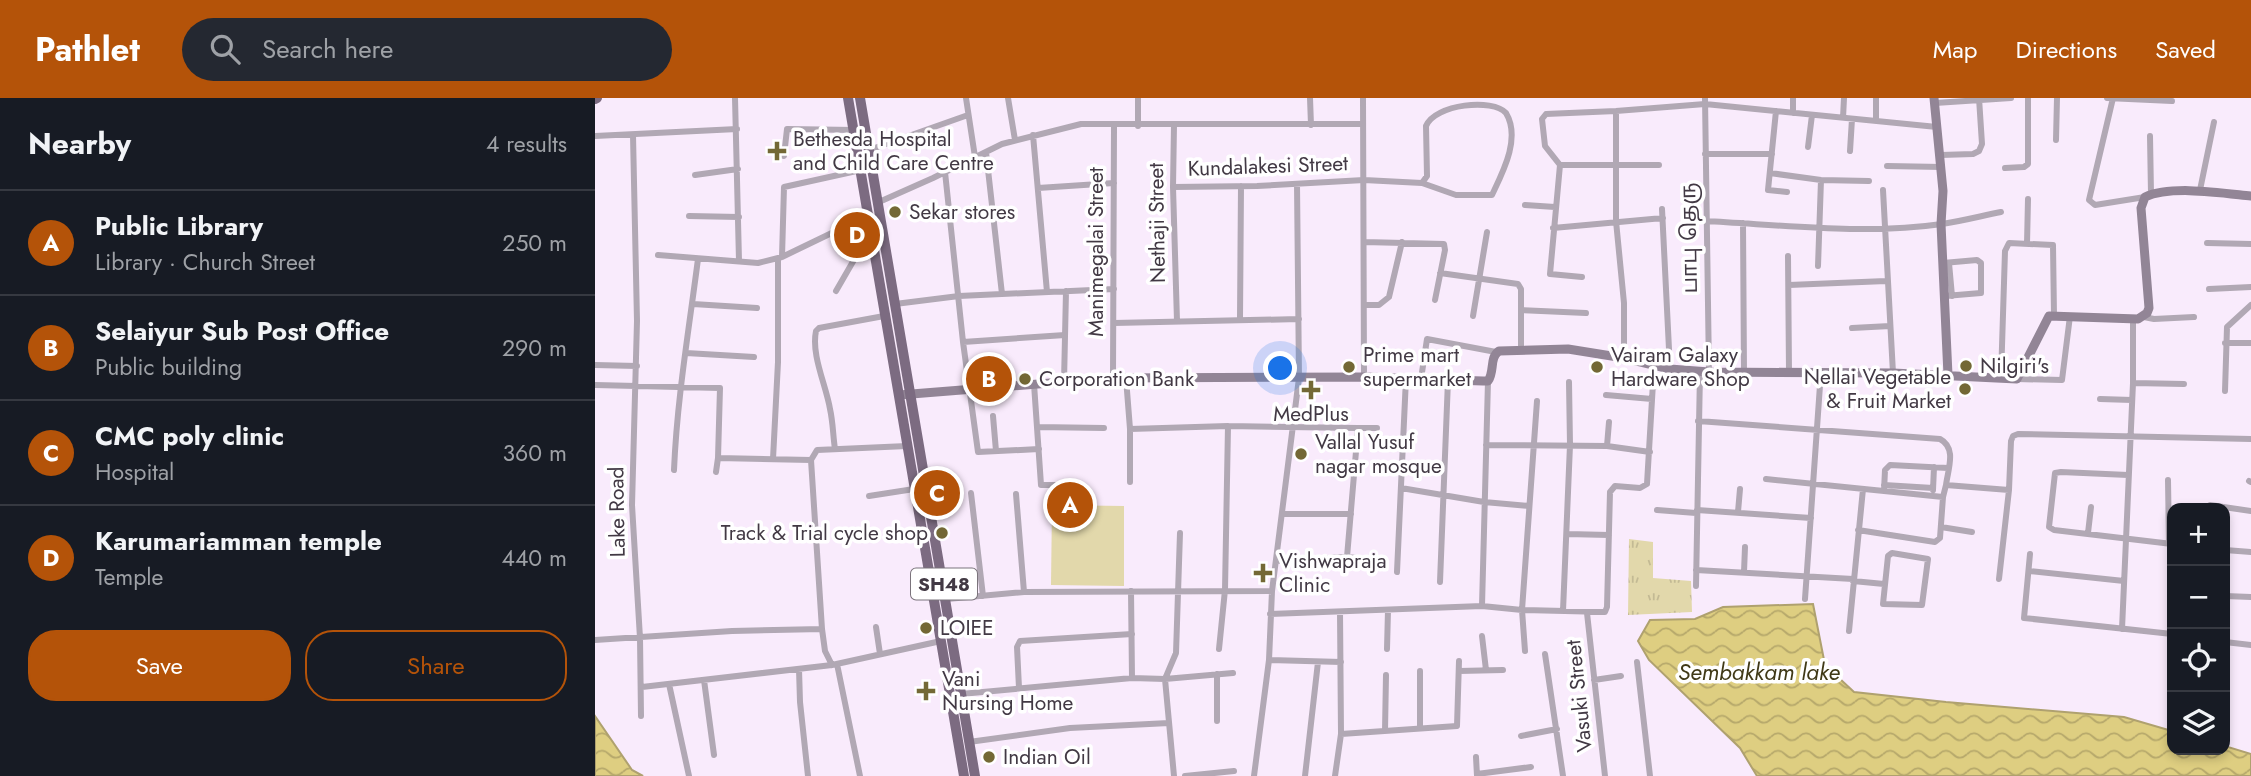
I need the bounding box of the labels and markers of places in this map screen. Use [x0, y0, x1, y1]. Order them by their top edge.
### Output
place label: Bethesda Hospital and Child Care Centre [793, 124, 994, 178]
marker: Bethesda Hospital and Child Care Centre [767, 141, 787, 161]
place label: Sekar stores [909, 197, 1015, 227]
marker: Sekar stores [887, 204, 903, 220]
pin: D [834, 209, 880, 261]
place label: Prime mart supermarket [1363, 340, 1471, 394]
place label: Vairam Galaxy Hardware Shop [1611, 340, 1750, 394]
place label: Nilgiri's [1980, 351, 2049, 381]
pin: B [966, 353, 1012, 405]
marker: Nilgiri's [1958, 358, 1974, 374]
marker: Prime mart supermarket [1341, 359, 1357, 375]
marker: Vairam Galaxy Hardware Shop [1589, 359, 1605, 375]
place label: Nellai Vegetable & Fruit Market [1804, 362, 1951, 416]
place label: Corporation Bank [1039, 364, 1195, 394]
marker: Corporation Bank [1017, 371, 1033, 387]
marker: Nellai Vegetable & Fruit Market [1957, 381, 1973, 397]
marker: MedPlus [1303, 382, 1319, 398]
place label: MedPlus [1273, 399, 1349, 429]
place label: Vallal Yusuf nagar mosque [1315, 427, 1442, 481]
marker: Vallal Yusuf nagar mosque [1293, 446, 1309, 462]
pin: C [914, 467, 960, 519]
pin: A [1047, 479, 1093, 531]
place label: Track & Trial cycle shop [721, 518, 928, 548]
marker: Track & Trial cycle shop [934, 525, 950, 541]
place label: Vishwapraja Clinic [1279, 546, 1387, 600]
marker: Vishwapraja Clinic [1253, 563, 1273, 583]
place label: LOIEE [940, 613, 994, 643]
marker: LOIEE [918, 620, 934, 636]
place label: Vani Nursing Home [942, 664, 1074, 718]
marker: Vani Nursing Home [916, 681, 936, 701]
place label: Indian Oil [1003, 742, 1091, 772]
marker: Indian Oil [981, 749, 997, 765]

